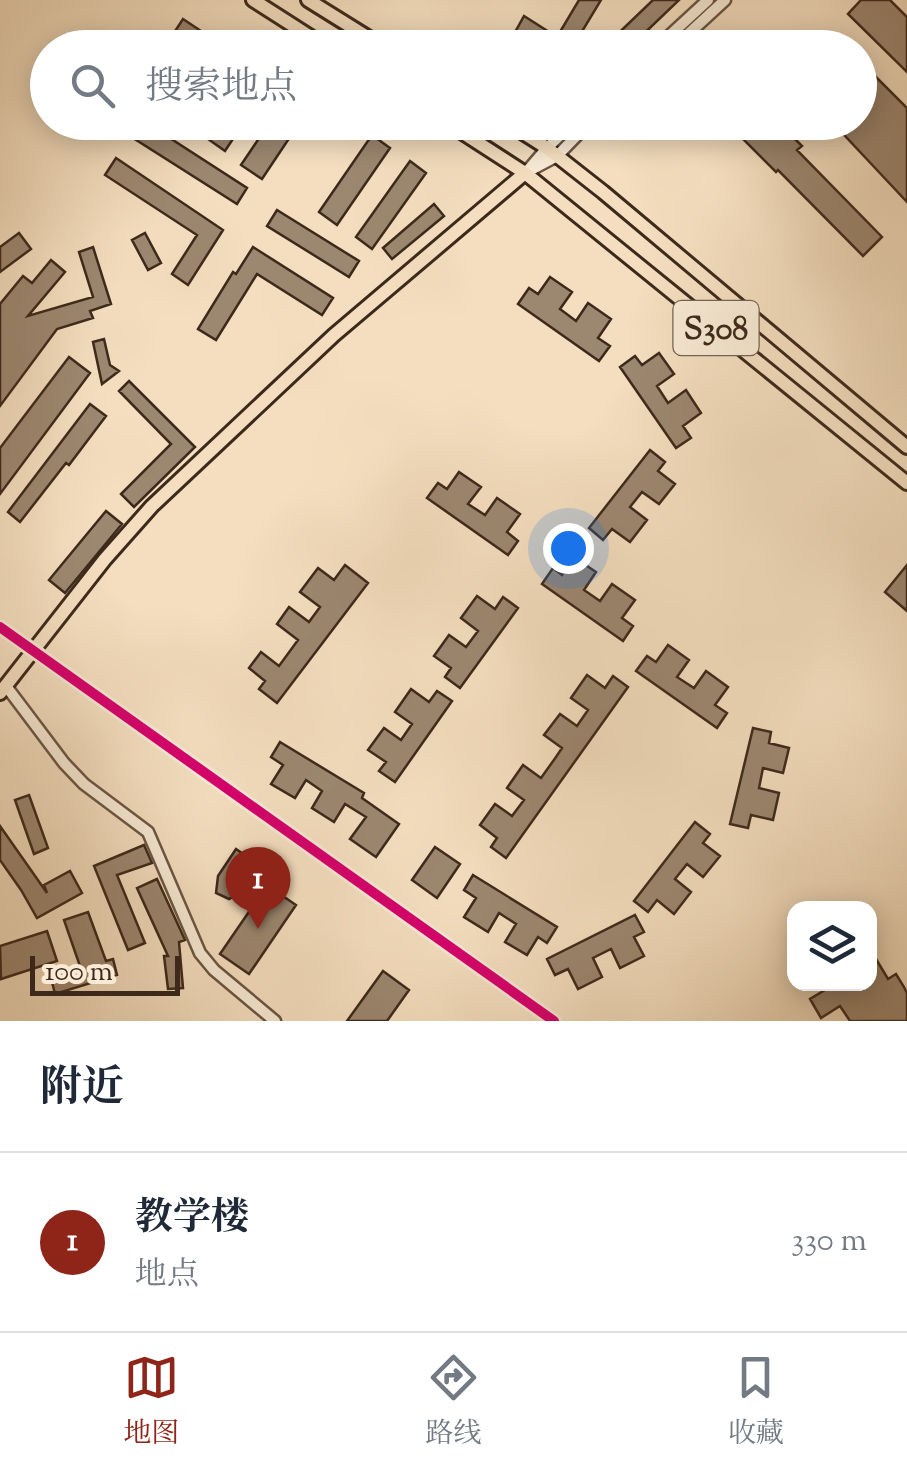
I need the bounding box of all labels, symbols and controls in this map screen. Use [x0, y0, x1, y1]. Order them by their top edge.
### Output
search box [30, 30, 877, 140]
icon: search [65, 58, 120, 113]
text: 搜索地点 [145, 62, 297, 116]
road number: S308 [674, 301, 758, 355]
your location [543, 523, 594, 574]
pin: 1 [226, 846, 290, 929]
map controls [787, 901, 877, 991]
button: layers [787, 901, 877, 991]
scale bar [30, 951, 180, 996]
text: 100 m [45, 953, 113, 993]
text: 附近 [40, 1060, 124, 1120]
text: 教学楼 [135, 1193, 249, 1247]
text: 1 [67, 1219, 78, 1265]
text: 330 m [791, 1219, 867, 1265]
text: 地点 [135, 1253, 199, 1299]
tab: 地图 [123, 1350, 179, 1455]
tab: 路线 [425, 1350, 482, 1455]
tab: 收藏 [728, 1350, 784, 1455]

